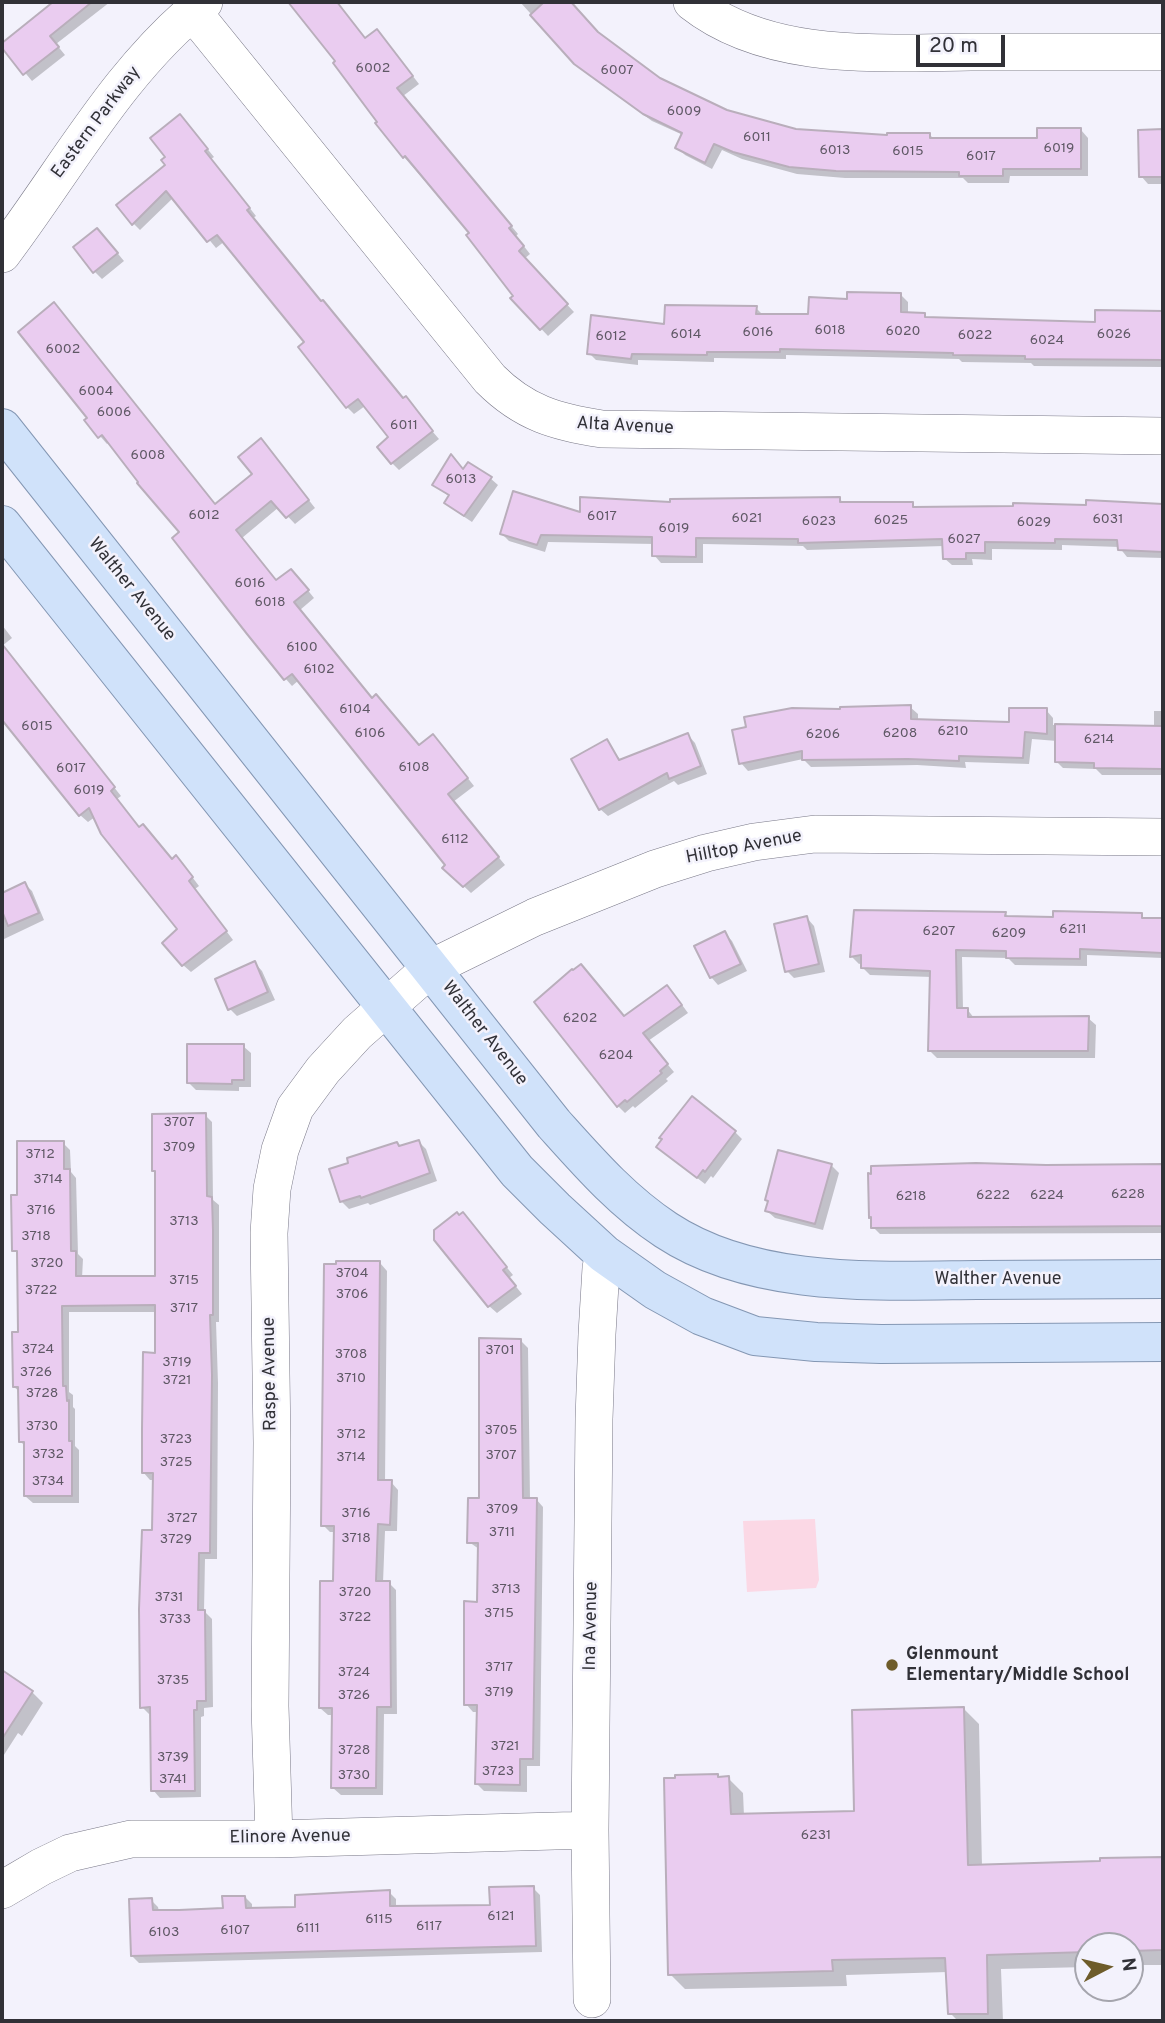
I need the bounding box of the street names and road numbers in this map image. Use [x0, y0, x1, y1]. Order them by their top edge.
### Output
street label: Eastern Parkway [48, 63, 146, 183]
street label: Alta Avenue [576, 414, 674, 440]
street label: Walther Avenue [83, 534, 179, 646]
street label: Hilltop Avenue [684, 826, 804, 870]
street label: Walther Avenue [436, 977, 532, 1091]
street label: Walther Avenue [935, 1269, 1061, 1291]
street label: Raspe Avenue [259, 1317, 283, 1431]
street label: Ina Avenue [580, 1581, 604, 1671]
street label: Elinore Avenue [229, 1826, 351, 1850]

